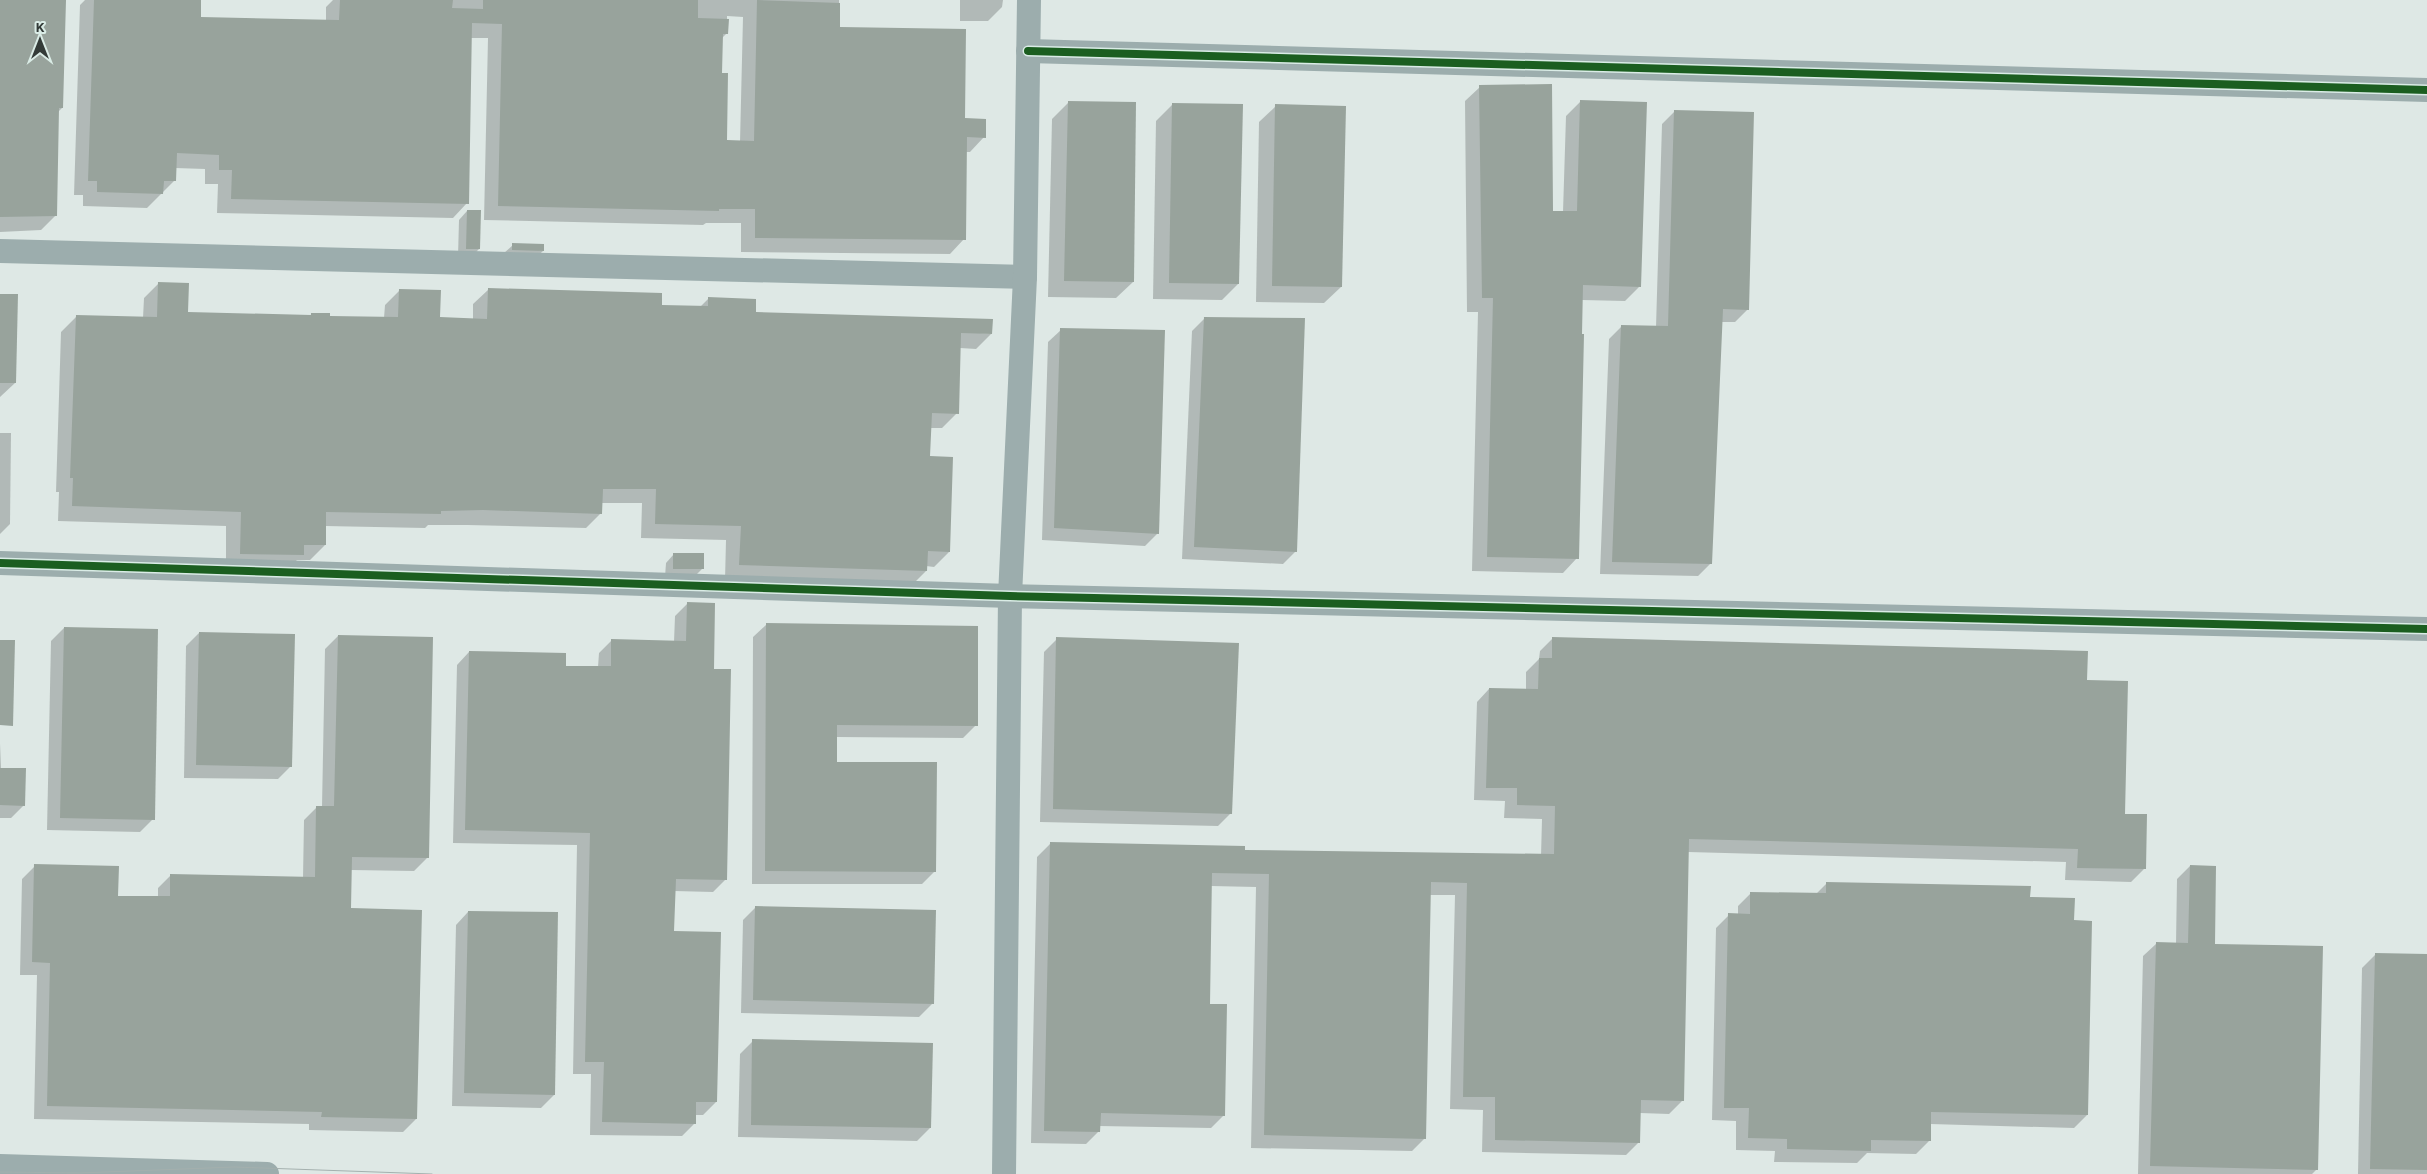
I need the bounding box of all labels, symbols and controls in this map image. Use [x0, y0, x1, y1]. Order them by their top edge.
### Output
north arrow [15, 15, 65, 65]
text: K [36, 18, 45, 35]

